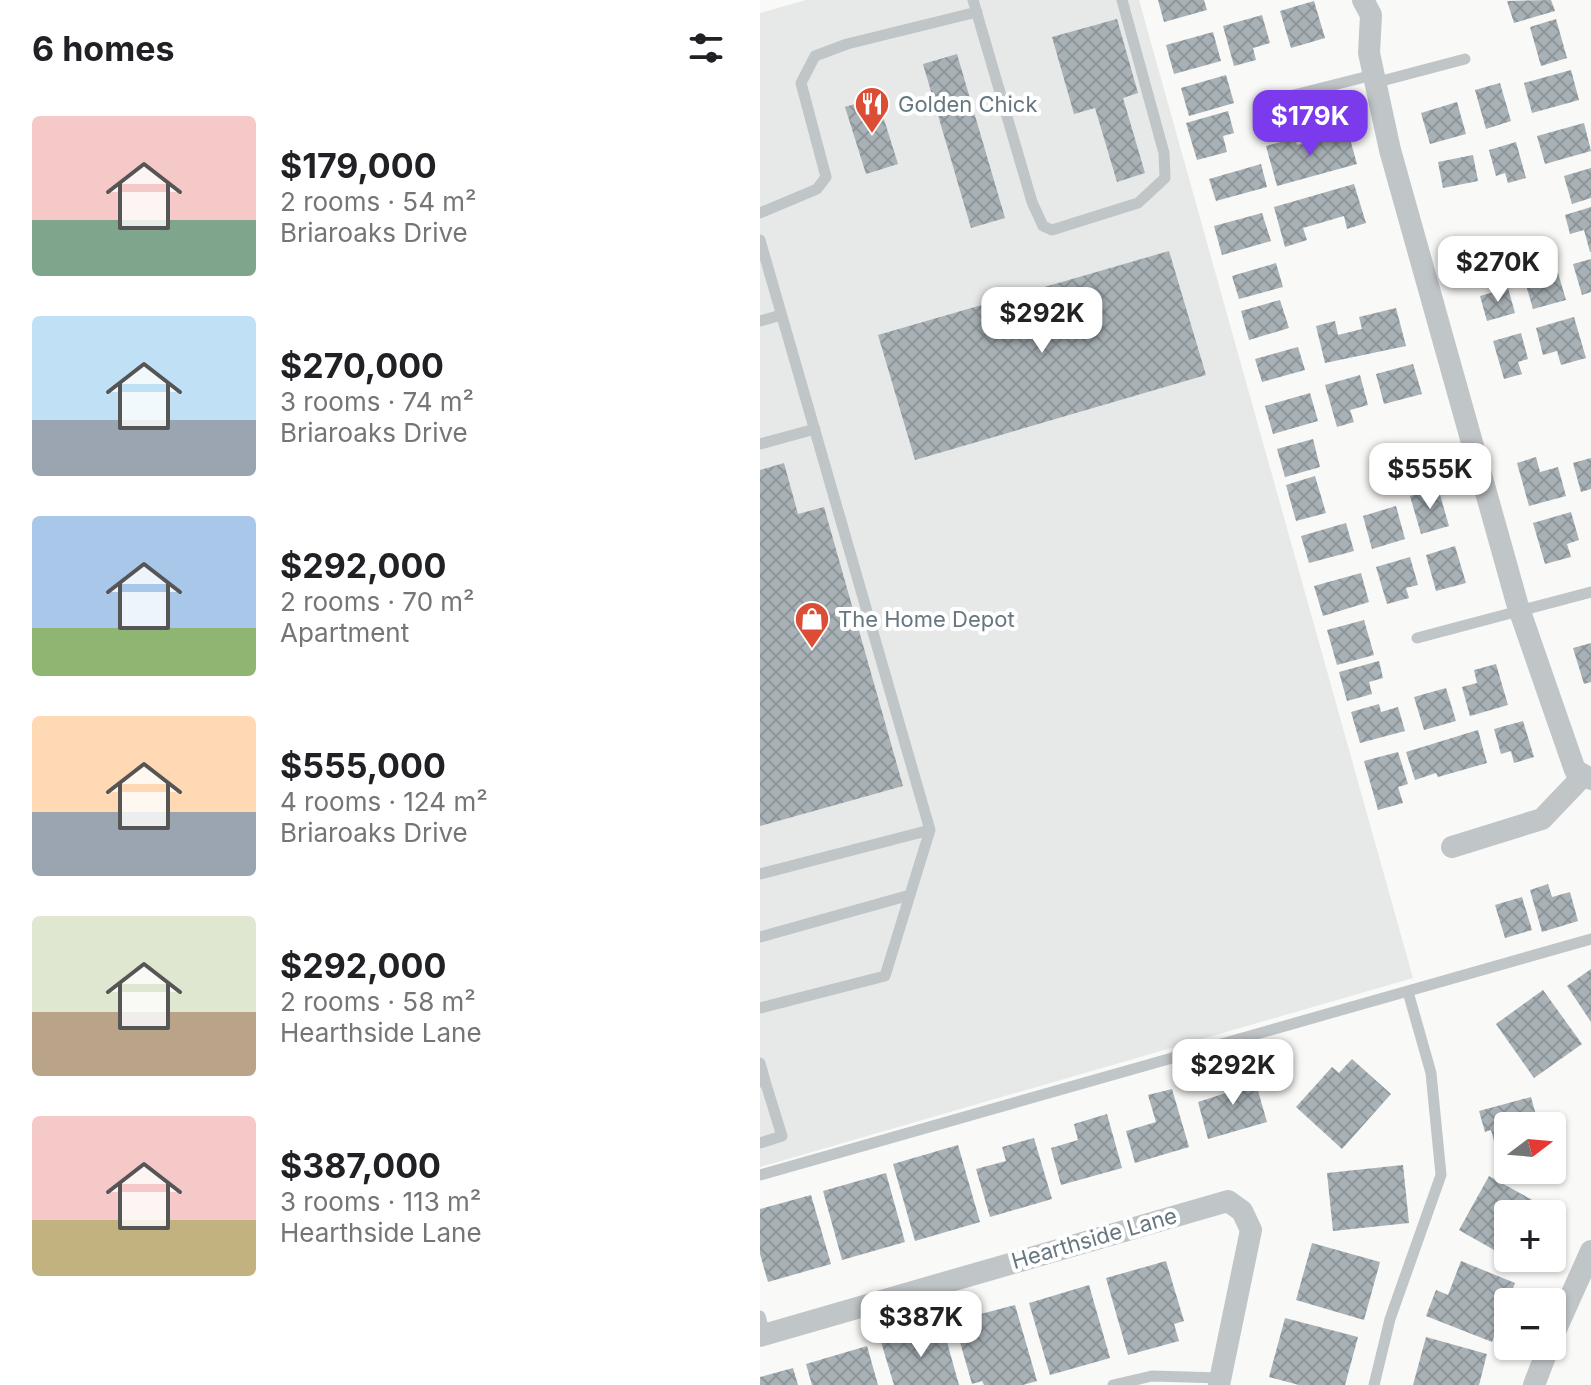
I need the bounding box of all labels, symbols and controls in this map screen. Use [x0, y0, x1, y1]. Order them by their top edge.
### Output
icon: filters [684, 26, 728, 70]
text: 6 homes [32, 28, 174, 69]
restaurant icon: Golden Chick [853, 85, 891, 135]
pin: $179K [1254, 90, 1366, 158]
place label: Golden Chick [898, 91, 1037, 117]
text: $179K [1271, 100, 1349, 131]
text: $179,000 [280, 145, 437, 186]
icon: home [96, 148, 192, 244]
text: 2 rooms · 54 m² [280, 186, 477, 217]
text: Briaroaks Drive [280, 217, 468, 248]
pin: $270K [1442, 236, 1554, 304]
text: $270K [1456, 246, 1540, 277]
pin: $292K [986, 287, 1098, 355]
text: $292K [999, 297, 1085, 328]
text: $270,000 [280, 345, 444, 386]
icon: home [96, 348, 192, 444]
text: 3 rooms · 74 m² [280, 386, 474, 417]
text: Briaroaks Drive [280, 417, 468, 448]
pin: $555K [1374, 443, 1486, 511]
text: $555K [1387, 453, 1473, 484]
text: $292,000 [280, 545, 446, 586]
icon: home [96, 548, 192, 644]
text: 2 rooms · 70 m² [280, 586, 475, 617]
shop icon: The Home Depot [793, 600, 831, 650]
place label: The Home Depot [838, 606, 1015, 632]
text: Apartment [280, 617, 409, 648]
text: $555,000 [280, 745, 446, 786]
icon: home [96, 748, 192, 844]
text: 4 rooms · 124 m² [280, 786, 488, 817]
text: Briaroaks Drive [280, 817, 468, 848]
text: $292,000 [280, 945, 446, 986]
icon: home [96, 948, 192, 1044]
text: 2 rooms · 58 m² [280, 986, 476, 1017]
text: Hearthside Lane [280, 1017, 482, 1048]
pin: $292K [1177, 1039, 1289, 1107]
text: $292K [1190, 1049, 1276, 1080]
north arrow [1494, 1112, 1566, 1184]
map controls [1494, 1112, 1566, 1360]
text: $387,000 [280, 1145, 441, 1186]
icon: home [96, 1148, 192, 1244]
text: 3 rooms · 113 m² [280, 1186, 481, 1217]
button: + [1494, 1200, 1566, 1272]
street label: Hearthside Lane [1008, 1202, 1180, 1274]
text: Hearthside Lane [280, 1217, 482, 1248]
button: − [1494, 1288, 1566, 1360]
pin: $387K [865, 1291, 977, 1359]
text: $387K [879, 1301, 963, 1332]

